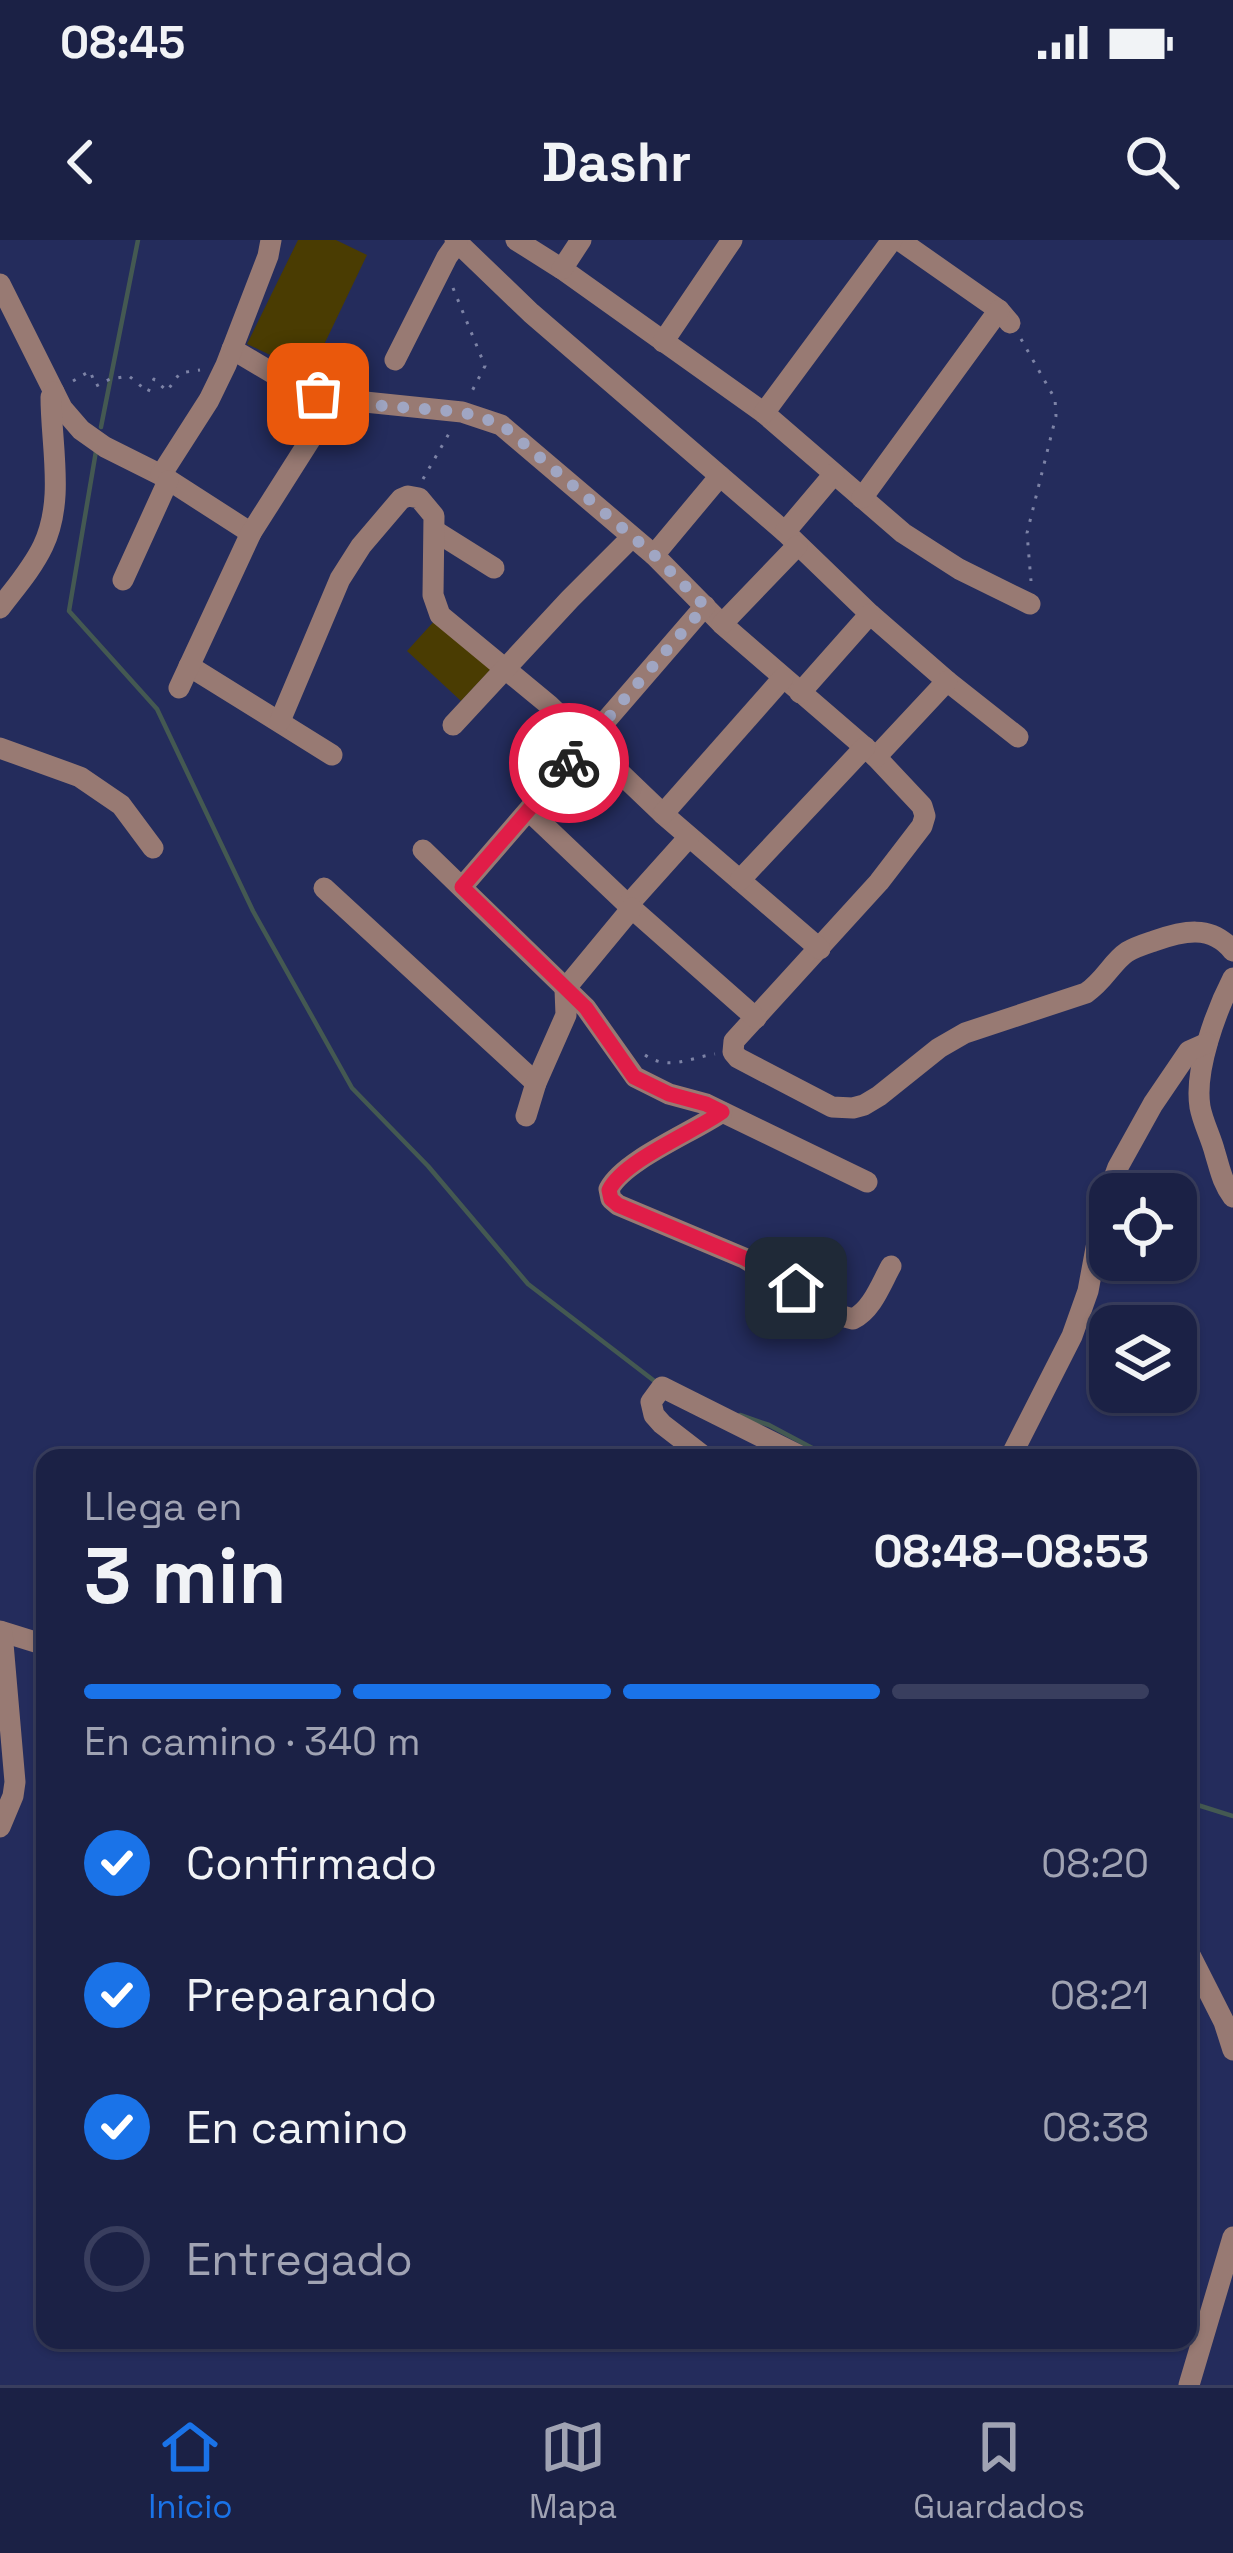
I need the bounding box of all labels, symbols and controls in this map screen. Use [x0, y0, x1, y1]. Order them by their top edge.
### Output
text: 08:45 [60, 14, 185, 71]
text: Dashr [542, 128, 691, 197]
icon: back [48, 129, 114, 195]
icon: search [1119, 129, 1185, 195]
pin [267, 343, 369, 445]
icon: bag [285, 361, 351, 427]
courier [509, 703, 629, 823]
icon: bike [536, 730, 602, 796]
map controls [1089, 1173, 1197, 1413]
button: locate [1089, 1173, 1197, 1281]
pin [745, 1237, 847, 1339]
icon: home [763, 1255, 829, 1321]
button: layers [1089, 1305, 1197, 1413]
text: Llega en [84, 1482, 242, 1531]
text: 08:48–08:53 [874, 1523, 1149, 1580]
text: 3 min [84, 1526, 287, 1626]
text: En camino · 340 m [84, 1717, 421, 1766]
icon: check [84, 1830, 150, 1896]
text: Confirmado [186, 1835, 437, 1892]
text: 08:20 [1041, 1839, 1149, 1888]
icon: check [84, 1962, 150, 2028]
text: Preparando [186, 1967, 437, 2024]
text: 08:21 [1050, 1971, 1149, 2020]
icon: check [84, 2094, 150, 2160]
text: En camino [186, 2099, 408, 2156]
text: 08:38 [1042, 2103, 1149, 2152]
text: Entregado [186, 2231, 413, 2288]
tab: Inicio [148, 2414, 233, 2528]
tab: Mapa [529, 2414, 617, 2528]
tab: Guardados [913, 2414, 1085, 2528]

